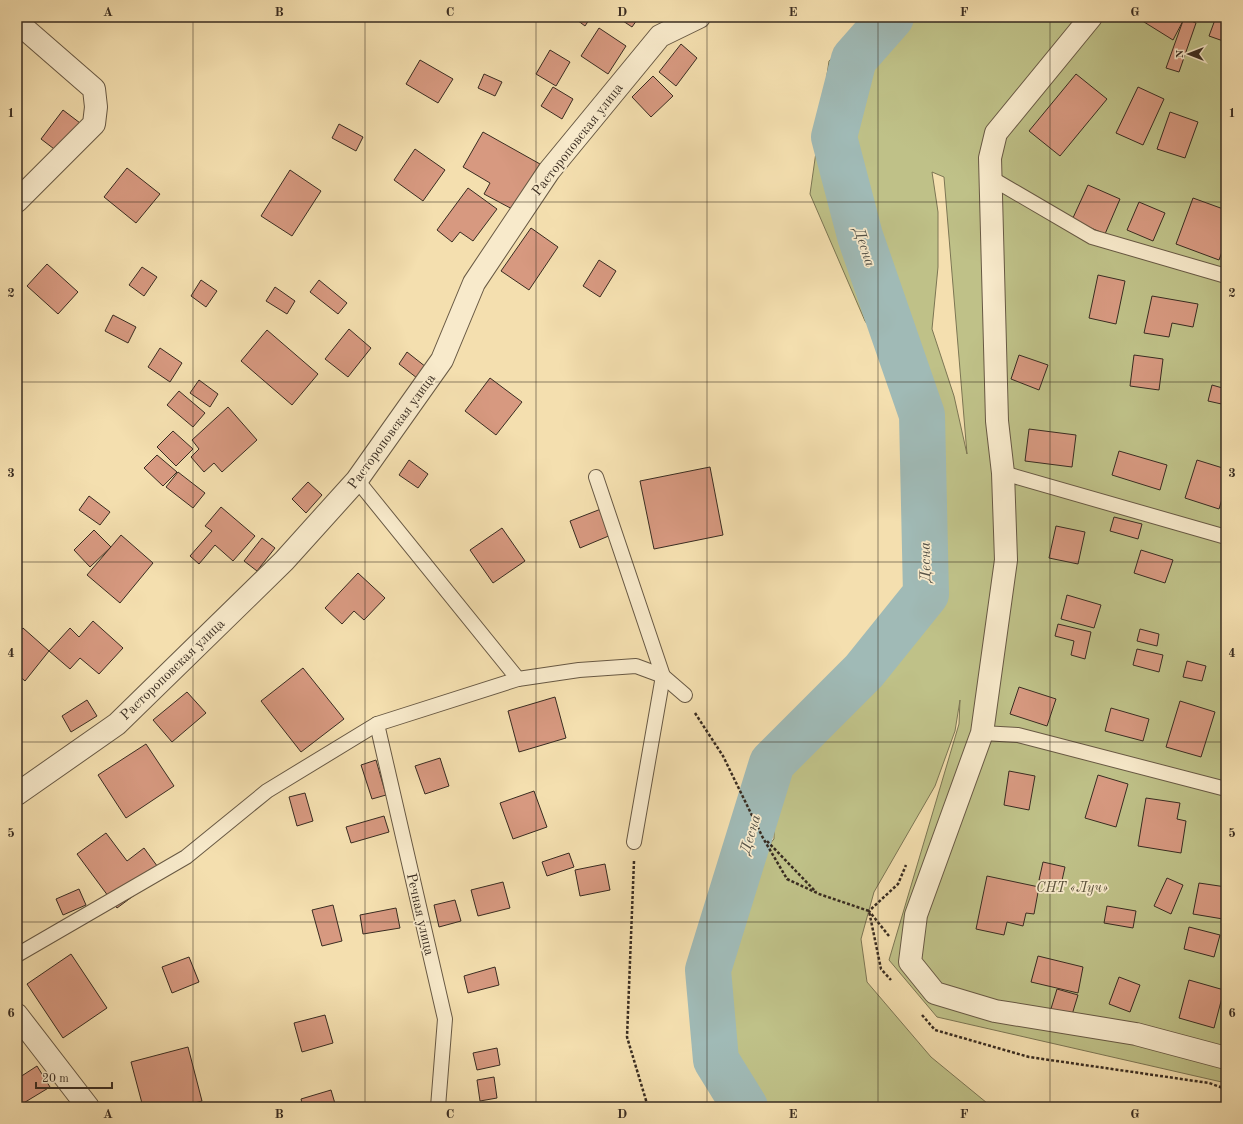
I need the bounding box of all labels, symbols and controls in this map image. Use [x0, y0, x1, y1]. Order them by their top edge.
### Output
text: A [103, 6, 113, 19]
text: B [274, 6, 284, 19]
text: C [446, 6, 454, 19]
text: D [617, 6, 627, 19]
text: E [789, 6, 798, 19]
text: F [960, 6, 969, 19]
text: G [1130, 6, 1140, 19]
north arrow [1169, 34, 1209, 74]
text: N [1175, 49, 1186, 58]
street label: Растороповская улица [530, 81, 626, 199]
text: 1 [7, 107, 15, 120]
text: 1 [1228, 107, 1236, 120]
water label: Десна [850, 224, 877, 269]
text: 2 [7, 287, 15, 300]
text: 2 [1228, 287, 1236, 300]
street label: Растороповская улица [345, 371, 438, 492]
text: 3 [7, 467, 15, 480]
text: 3 [1228, 467, 1236, 480]
water label: Десна [919, 542, 934, 584]
street label: Растороповская улица [118, 616, 227, 723]
text: 4 [7, 647, 15, 660]
text: 4 [1228, 647, 1236, 660]
water label: Десна [738, 813, 764, 858]
text: 5 [7, 827, 15, 840]
text: 5 [1228, 827, 1236, 840]
street label: Речная улица [404, 872, 436, 957]
park label: СНТ «Луч» [1036, 881, 1108, 896]
text: 6 [7, 1007, 15, 1020]
text: 6 [1228, 1007, 1236, 1020]
scale bar [36, 1064, 112, 1090]
text: 20 m [42, 1073, 69, 1085]
text: A [103, 1108, 113, 1121]
text: B [274, 1108, 284, 1121]
text: C [446, 1108, 454, 1121]
text: D [617, 1108, 627, 1121]
text: E [789, 1108, 798, 1121]
text: F [960, 1108, 969, 1121]
text: G [1130, 1108, 1140, 1121]

